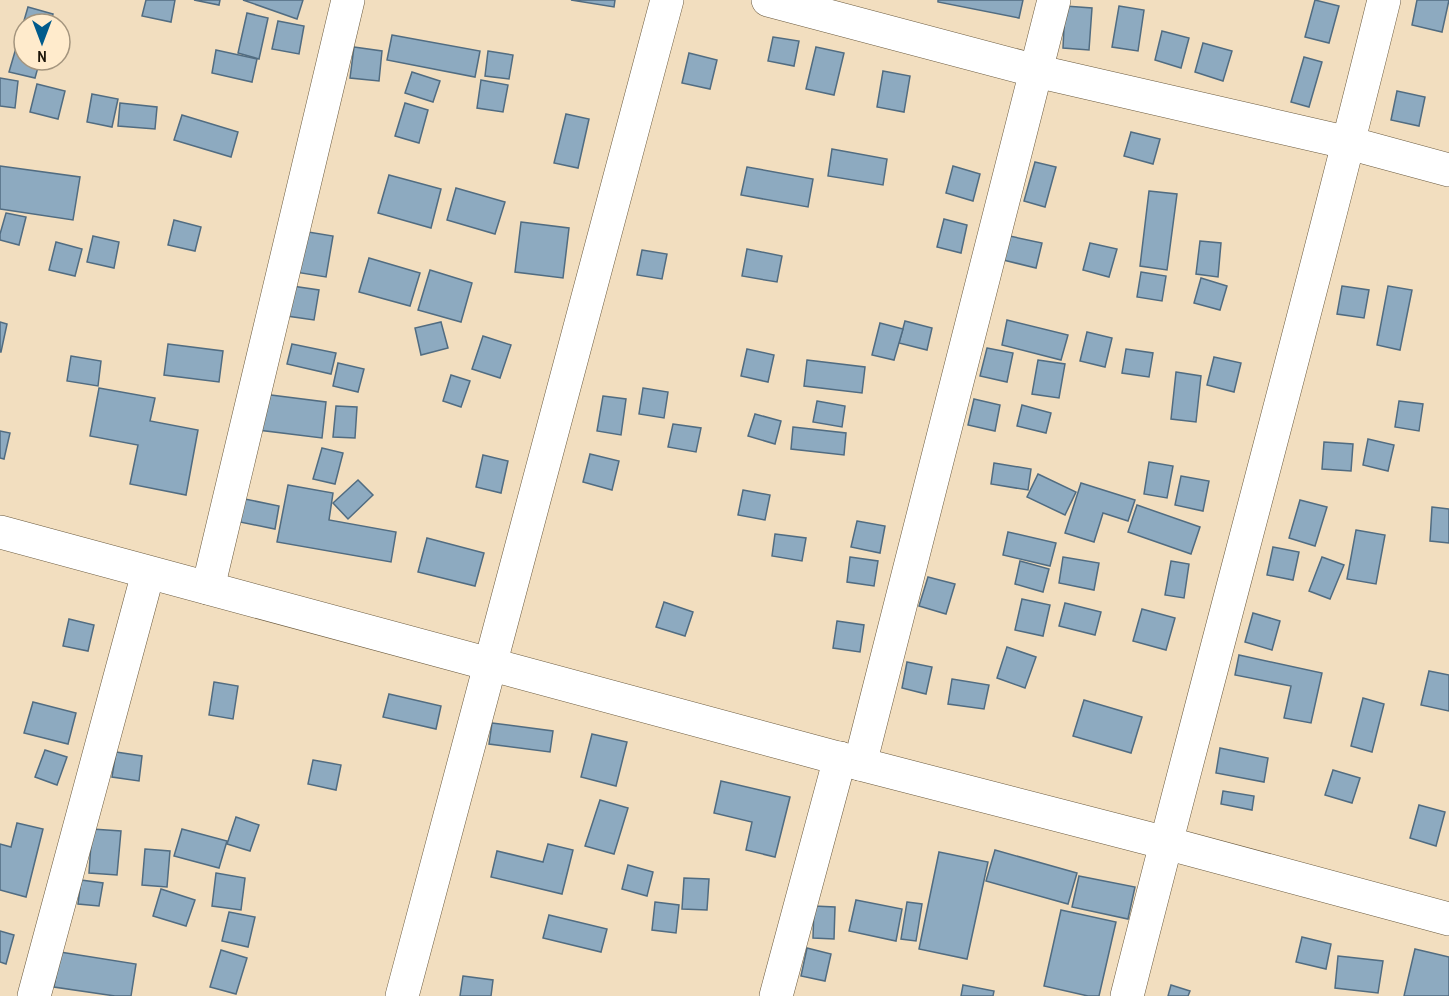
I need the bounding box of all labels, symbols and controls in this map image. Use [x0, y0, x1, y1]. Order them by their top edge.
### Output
north arrow [12, 12, 72, 72]
text: N [37, 46, 47, 68]

